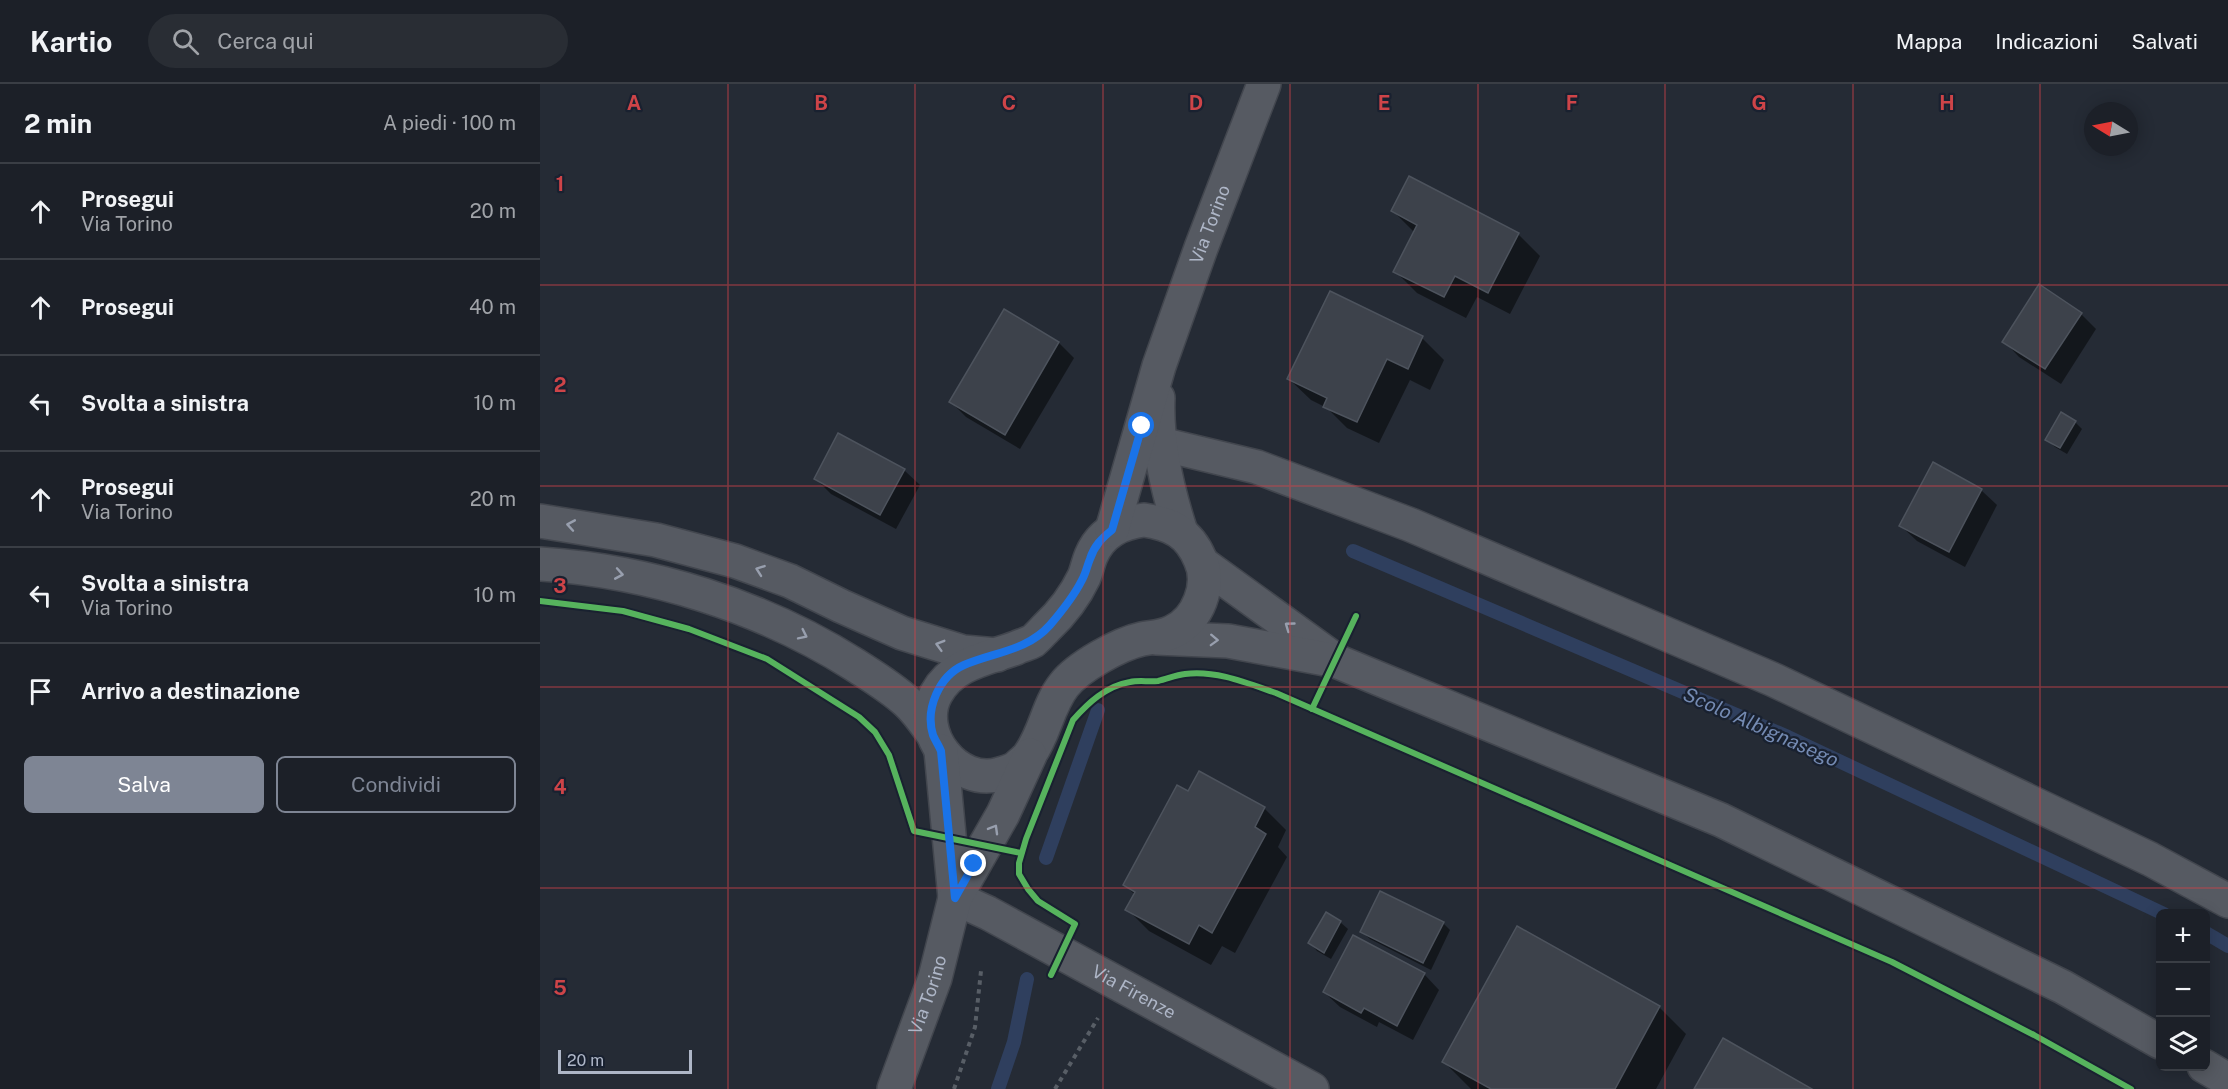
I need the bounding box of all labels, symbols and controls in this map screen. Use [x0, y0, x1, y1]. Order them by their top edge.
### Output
search box [148, 14, 568, 68]
text: Kartio [30, 25, 112, 58]
icon: search [169, 25, 202, 58]
text: Cerca qui [217, 28, 314, 54]
text: Mappa [1896, 29, 1962, 54]
text: Indicazioni [1995, 29, 2099, 54]
text: Salvati [2132, 29, 2198, 54]
text: A [627, 91, 641, 115]
text: B [814, 91, 828, 115]
text: C [1002, 91, 1016, 115]
text: D [1189, 91, 1203, 115]
text: E [1378, 91, 1390, 115]
text: F [1566, 91, 1578, 115]
text: G [1751, 91, 1767, 115]
text: H [1939, 91, 1955, 115]
north arrow [2084, 102, 2138, 156]
text: 2 min [24, 108, 92, 139]
text: A piedi · 100 m [383, 111, 516, 135]
text: 1 [556, 172, 564, 196]
street label: Via Torino [1185, 182, 1234, 267]
text: Prosegui [81, 186, 174, 212]
icon: ahead [24, 195, 57, 228]
text: 20 m [470, 199, 516, 223]
text: Via Torino [81, 212, 173, 236]
icon: ahead [24, 291, 57, 324]
text: Prosegui [81, 294, 174, 320]
text: 40 m [469, 295, 516, 319]
text: 2 [554, 373, 566, 397]
icon: left [24, 387, 57, 420]
text: Svolta a sinistra [81, 390, 249, 416]
text: 10 m [473, 391, 516, 415]
route start [1128, 412, 1154, 438]
text: Prosegui [81, 474, 174, 500]
icon: ahead [24, 483, 57, 516]
text: 20 m [470, 487, 516, 511]
text: Via Torino [81, 500, 173, 524]
one-way arrow [566, 520, 576, 532]
one-way arrow [756, 565, 766, 578]
one-way arrow [614, 568, 623, 580]
text: Svolta a sinistra [81, 570, 249, 596]
text: 3 [553, 574, 567, 598]
icon: left [24, 579, 57, 612]
text: 10 m [473, 583, 516, 607]
text: Via Torino [81, 596, 173, 620]
one-way arrow [1284, 622, 1295, 633]
one-way arrow [797, 627, 808, 639]
one-way arrow [1210, 634, 1219, 647]
one-way arrow [935, 640, 946, 652]
icon: arrive [24, 675, 57, 708]
text: Arrivo a destinazione [81, 678, 300, 704]
water label: Scolo Albignasego [1679, 682, 1843, 772]
button: Salva [24, 756, 264, 813]
button: Condividi [276, 756, 516, 813]
text: 4 [553, 775, 567, 799]
one-way arrow [987, 825, 998, 835]
route end [960, 850, 986, 876]
map controls [2156, 909, 2210, 1071]
button: + [2156, 909, 2210, 963]
street label: Via Torino [904, 953, 950, 1037]
street label: Via Firenze [1088, 960, 1180, 1023]
button: − [2156, 963, 2210, 1017]
text: 5 [553, 976, 567, 1000]
button: layers [2156, 1017, 2210, 1071]
scale bar [558, 1047, 692, 1074]
text: 20 m [567, 1051, 604, 1070]

